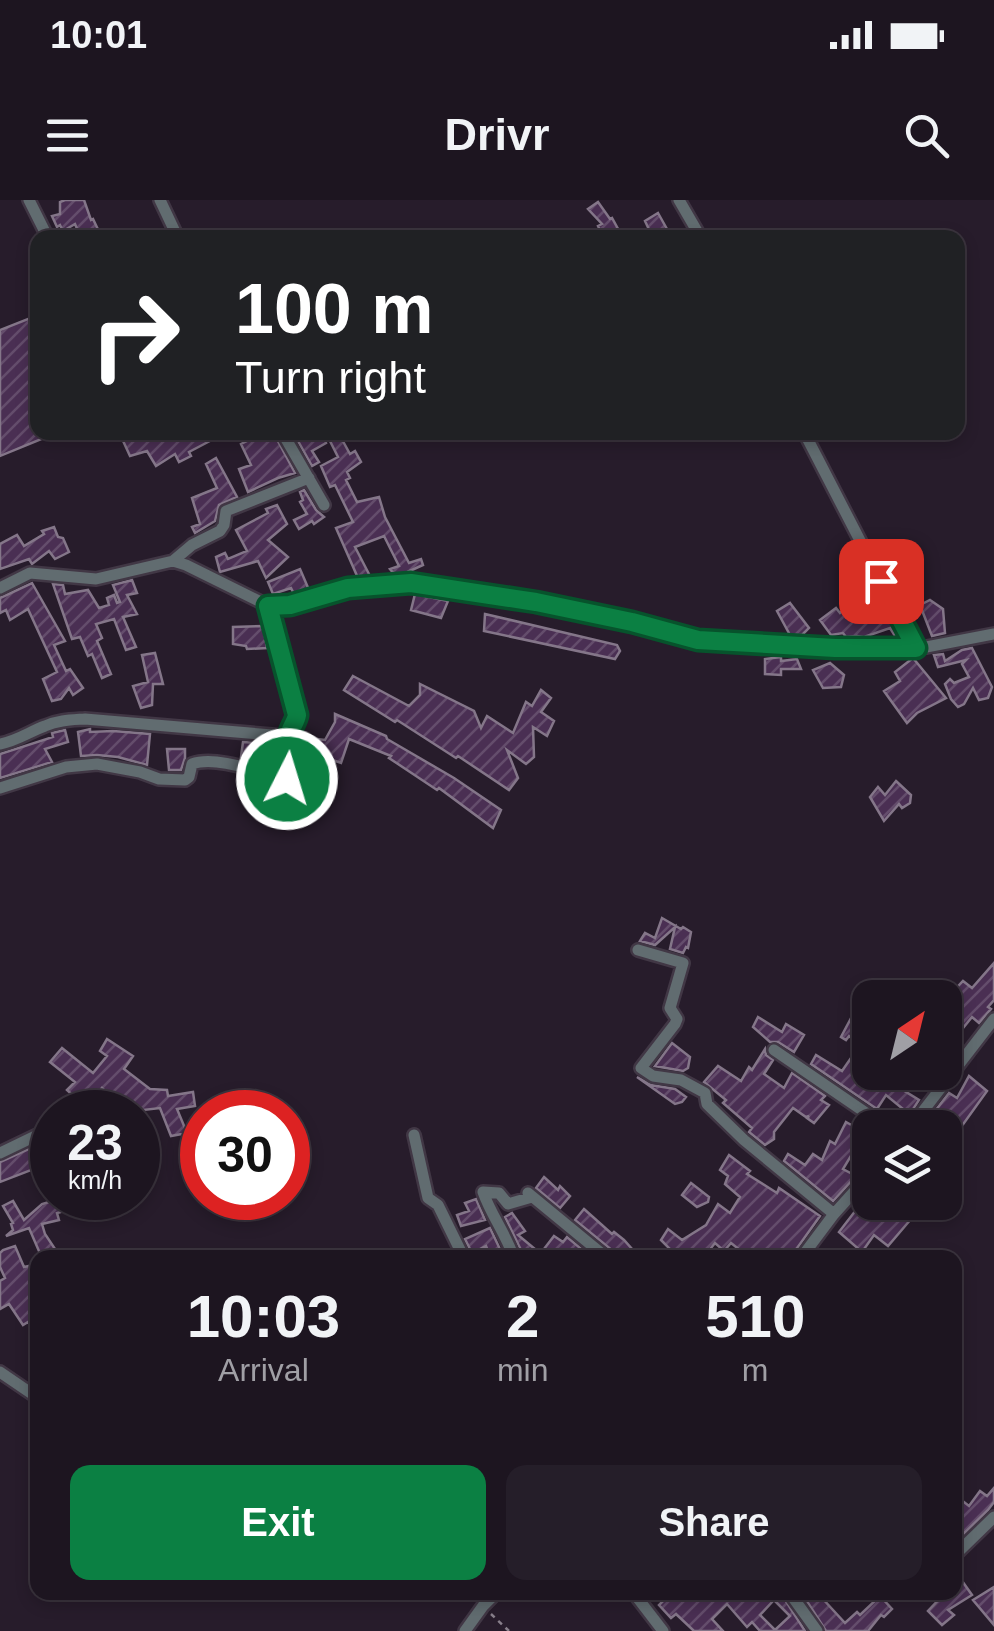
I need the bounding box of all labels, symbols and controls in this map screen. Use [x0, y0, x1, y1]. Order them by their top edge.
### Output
text: 10:01 [50, 14, 147, 56]
icon: menu [40, 108, 95, 163]
icon: search [899, 108, 954, 163]
text: Drivr [444, 109, 550, 160]
icon: right [70, 270, 200, 400]
text: 100 m [235, 270, 433, 348]
text: Turn right [235, 352, 426, 403]
pin [839, 539, 924, 624]
icon: arrive [854, 554, 909, 609]
position arrow [235, 727, 339, 831]
north arrow [852, 980, 962, 1090]
map controls [852, 980, 962, 1220]
speed limit sign: 30 [180, 1090, 310, 1220]
button: layers [852, 1110, 962, 1220]
text: 23 [67, 1115, 123, 1171]
text: km/h [68, 1166, 122, 1194]
text: 10:03 [187, 1283, 340, 1350]
text: 2 [506, 1283, 539, 1350]
text: 510 [705, 1283, 805, 1350]
text: Arrival [218, 1352, 309, 1388]
text: min [497, 1352, 548, 1388]
text: m [742, 1352, 769, 1388]
button: Exit [70, 1465, 486, 1580]
button: Share [506, 1465, 922, 1580]

